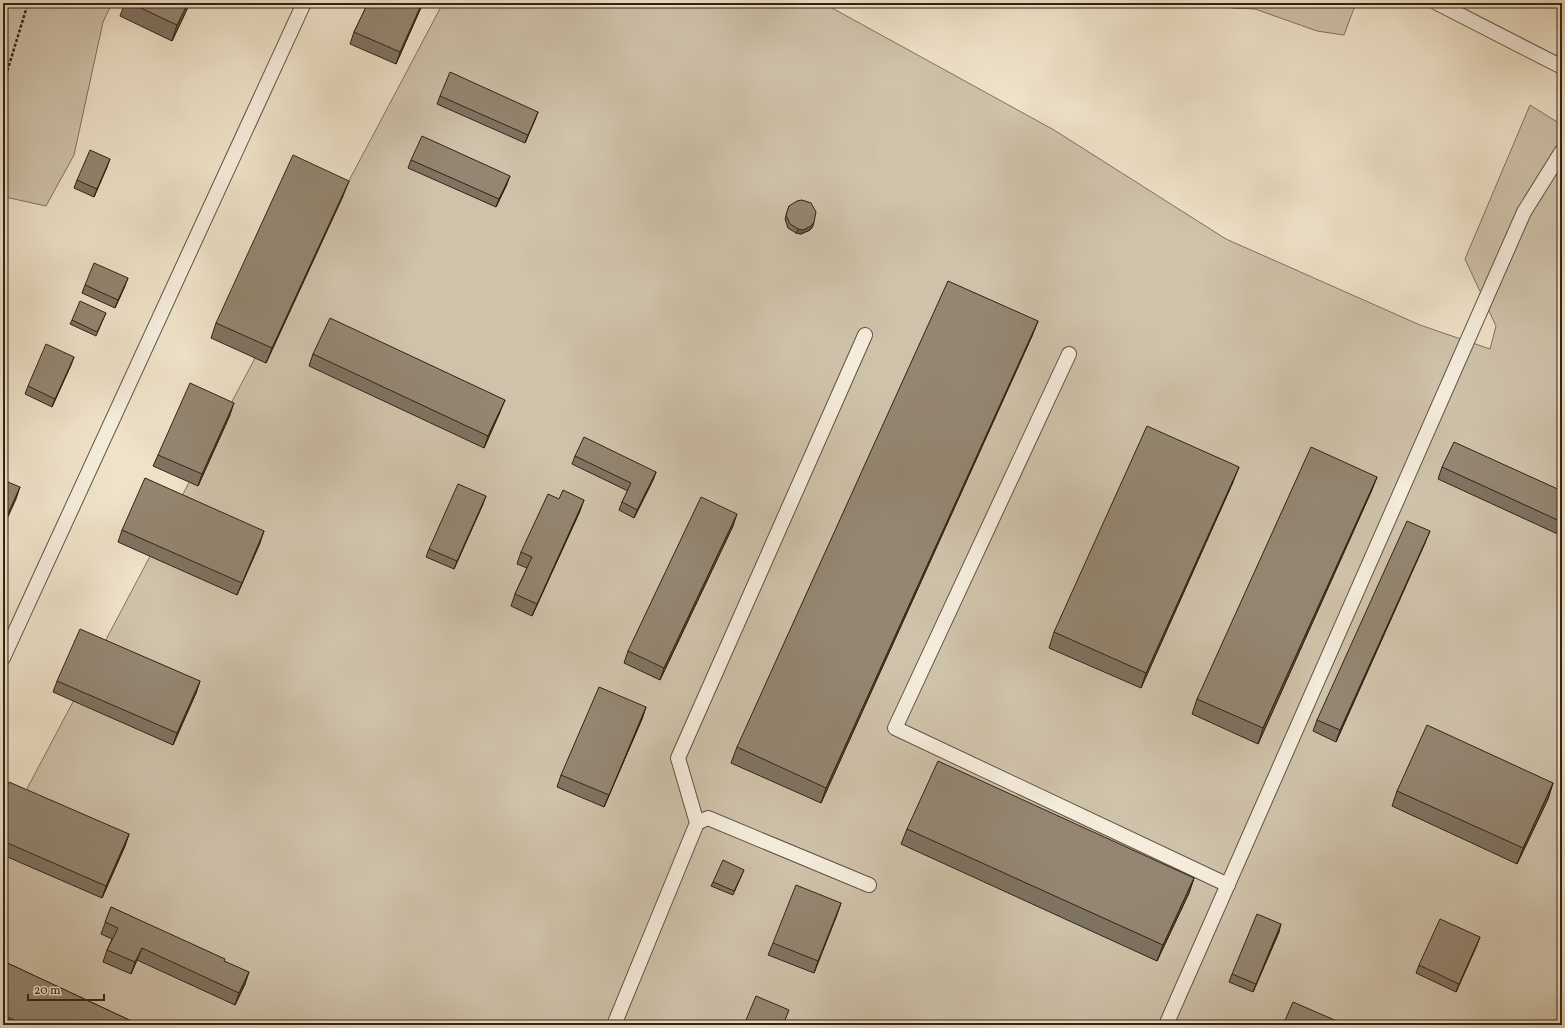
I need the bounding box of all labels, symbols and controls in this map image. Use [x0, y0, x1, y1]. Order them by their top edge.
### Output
scale bar [28, 976, 104, 1002]
text: 20 m [34, 983, 61, 999]

